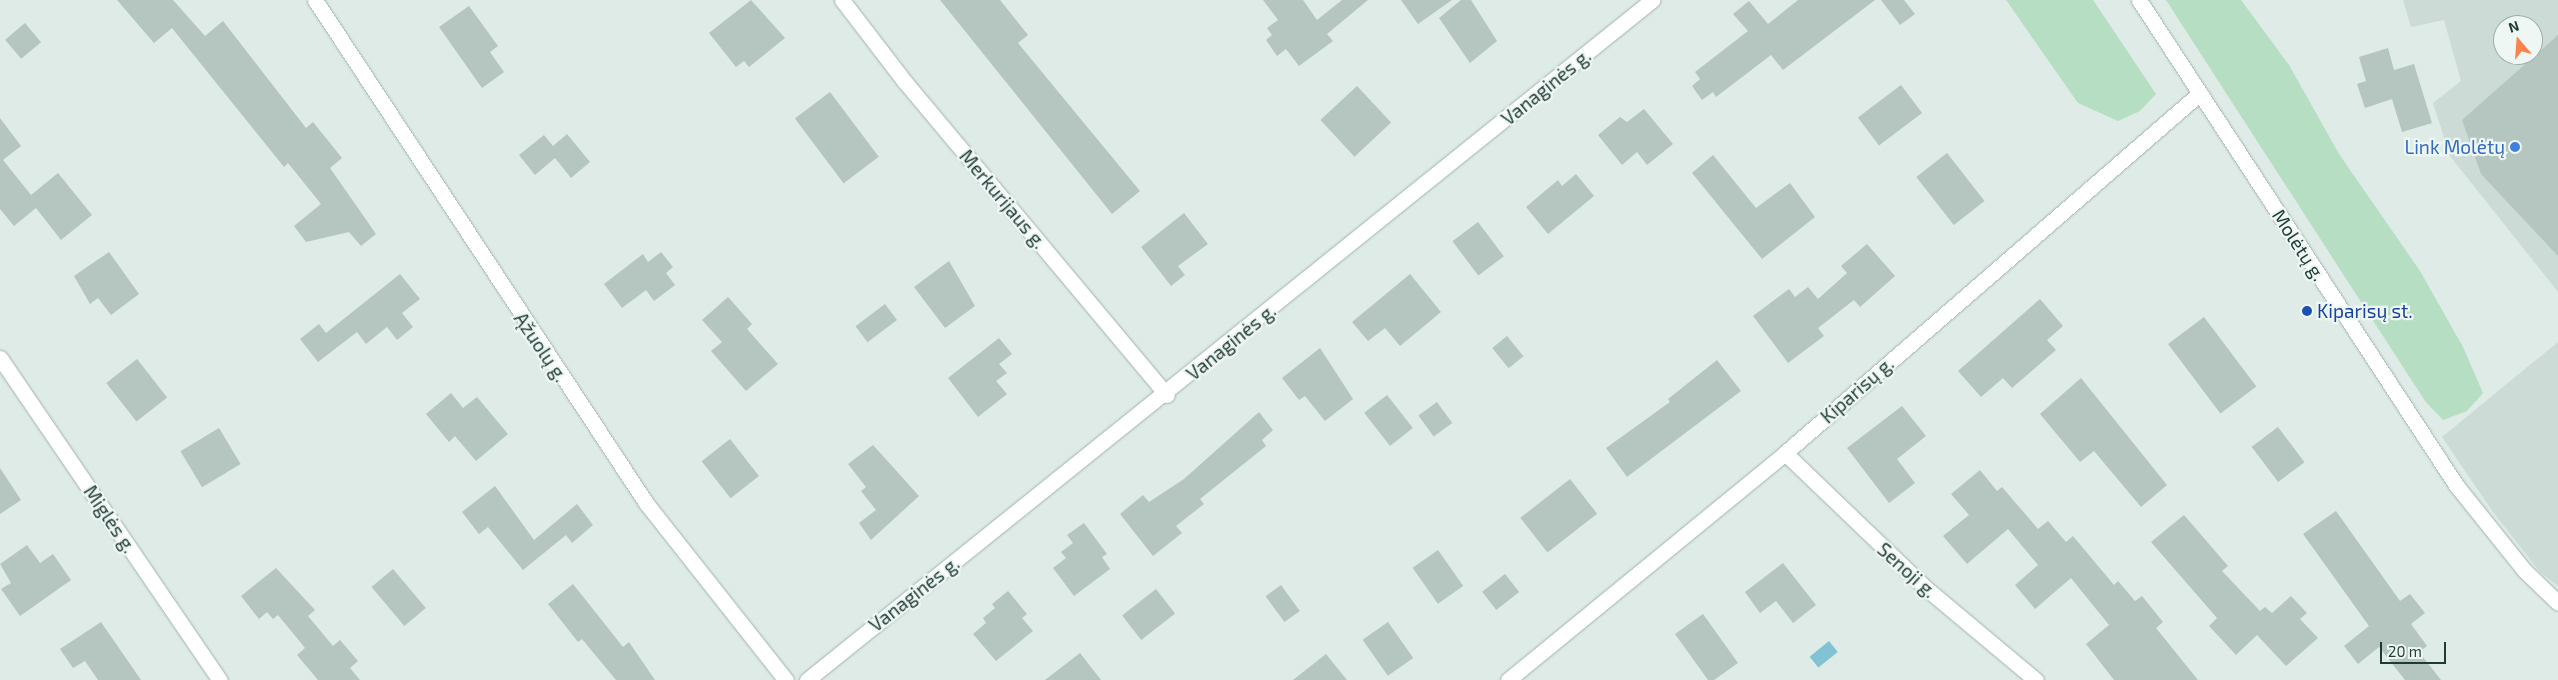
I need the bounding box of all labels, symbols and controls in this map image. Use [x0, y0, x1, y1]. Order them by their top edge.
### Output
north arrow [2493, 15, 2543, 65]
text: N [2506, 17, 2521, 36]
street label: Vanaginės g. [1497, 44, 1595, 130]
place label: Link Molėtų [2404, 136, 2505, 158]
marker: Link Molėtų [2509, 141, 2521, 153]
street label: Merkurijaus g. [955, 145, 1051, 253]
street label: Molėtų g. [2268, 205, 2330, 285]
street label: Vanaginės g. [1182, 299, 1280, 385]
place label: Kiparisų st. [2317, 300, 2413, 322]
marker: Kiparisų st. [2301, 305, 2313, 317]
street label: Ąžuolų g. [510, 308, 572, 386]
street label: Kiparisų g. [1816, 352, 1898, 428]
street label: Miglės g. [79, 481, 141, 557]
street label: Senoji g. [1873, 538, 1941, 602]
street label: Vanaginės g. [864, 552, 964, 636]
scale bar [2383, 632, 2449, 664]
text: 20 m [2388, 642, 2422, 660]

